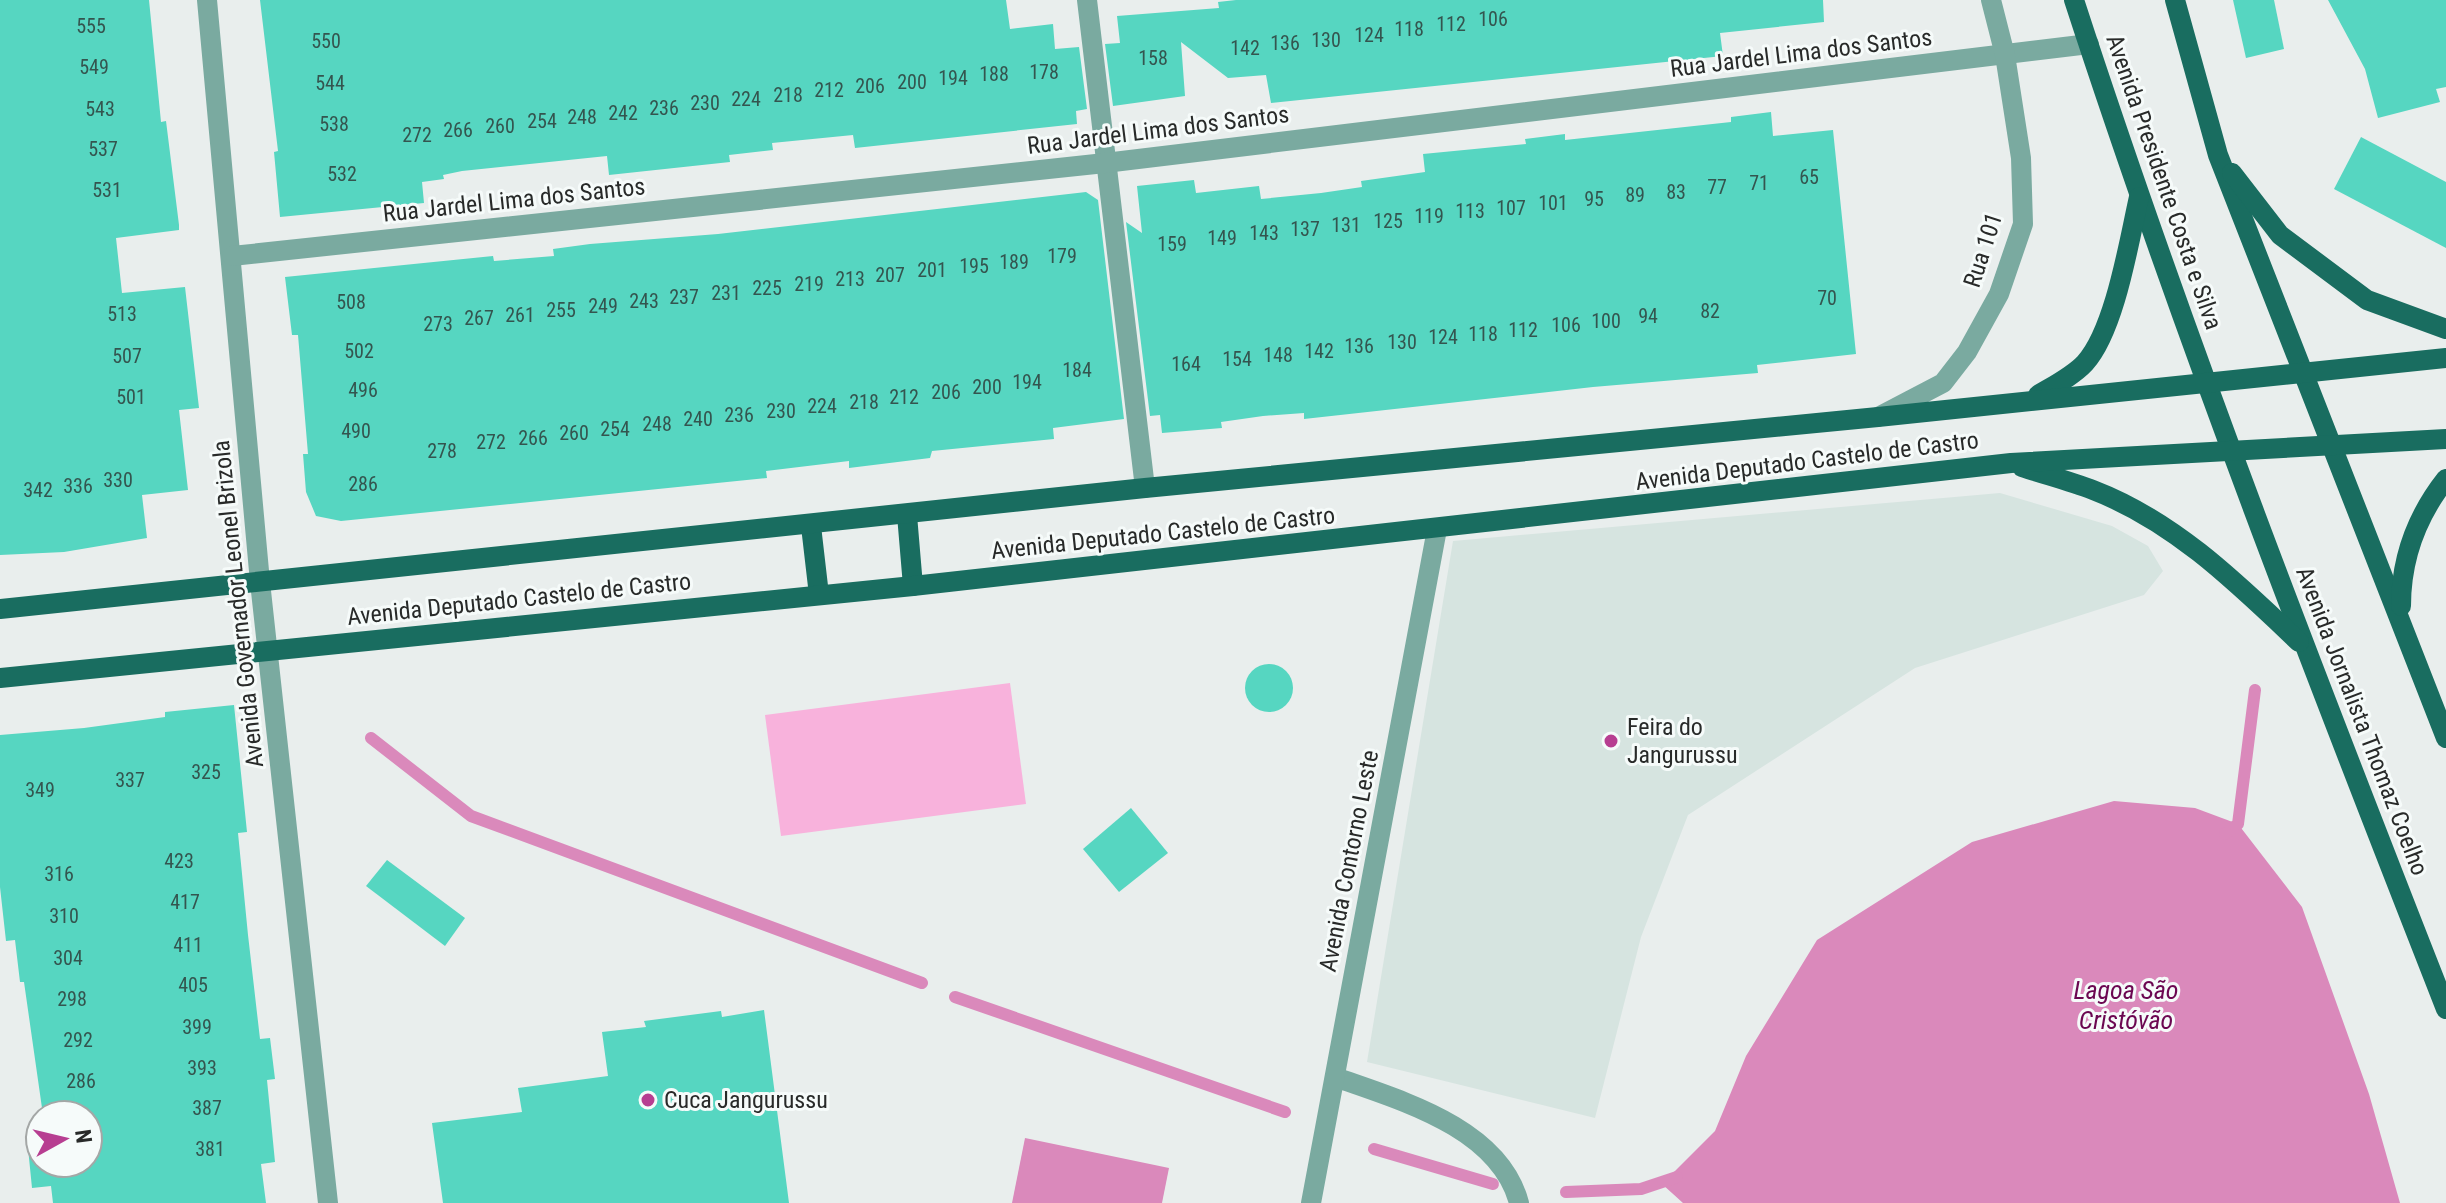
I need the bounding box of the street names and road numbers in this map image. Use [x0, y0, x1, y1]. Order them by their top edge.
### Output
street label: Rua Jardel Lima dos Santos [1669, 23, 1933, 83]
street label: Avenida Presidente Costa e Silva [2100, 31, 2228, 333]
street label: Rua Jardel Lima dos Santos [1026, 100, 1290, 160]
street label: Rua Jardel Lima dos Santos [381, 172, 647, 228]
street label: Rua 101 [1958, 209, 2008, 291]
street label: Avenida Deputado Castelo de Castro [1634, 426, 1980, 496]
street label: Avenida Governador Leonel Brizola [207, 439, 269, 769]
street label: Avenida Deputado Castelo de Castro [990, 501, 1336, 565]
street label: Avenida Jornalista Thomaz Coelho [2290, 563, 2434, 879]
street label: Avenida Deputado Castelo de Castro [346, 567, 692, 631]
street label: Avenida Contorno Leste [1314, 748, 1384, 974]

